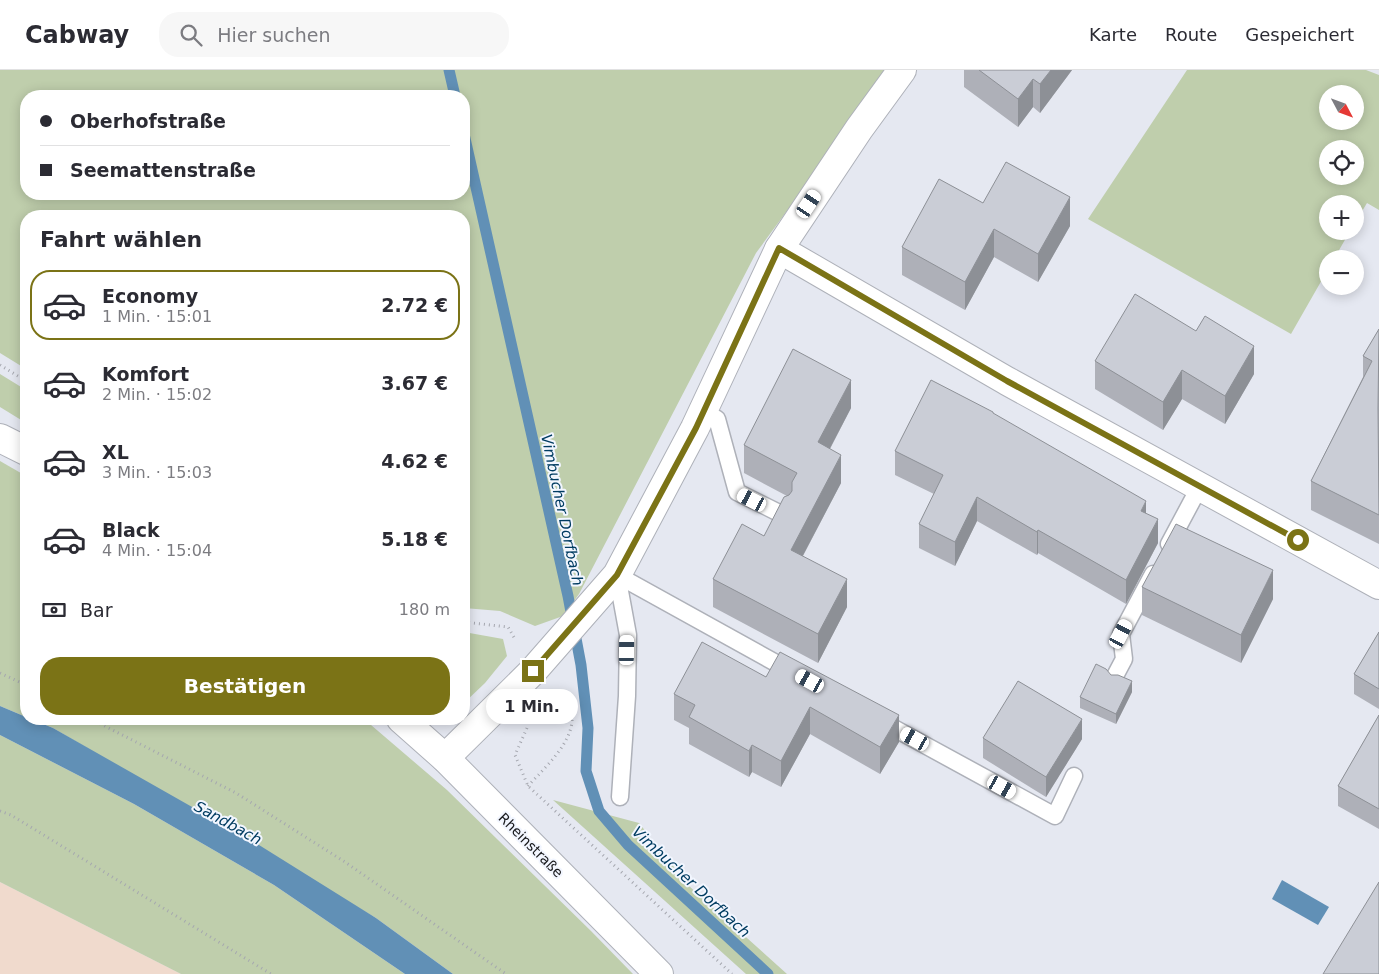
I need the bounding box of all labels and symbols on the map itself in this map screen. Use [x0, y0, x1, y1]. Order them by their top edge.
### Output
north arrow [1319, 85, 1364, 130]
car [794, 187, 823, 221]
water label: Vimbucher Dorfbach [537, 432, 587, 588]
car [735, 487, 768, 513]
route start [1287, 529, 1309, 551]
car [1107, 617, 1134, 651]
car [619, 635, 634, 665]
route end [522, 660, 544, 682]
car [793, 667, 826, 695]
callout: 1 Min. [487, 688, 579, 724]
car [898, 725, 931, 753]
car [985, 773, 1018, 801]
water label: Sandbach [191, 797, 265, 849]
street label: Rheinstraße [495, 809, 567, 881]
water label: Vimbucher Dorfbach [628, 823, 754, 941]

